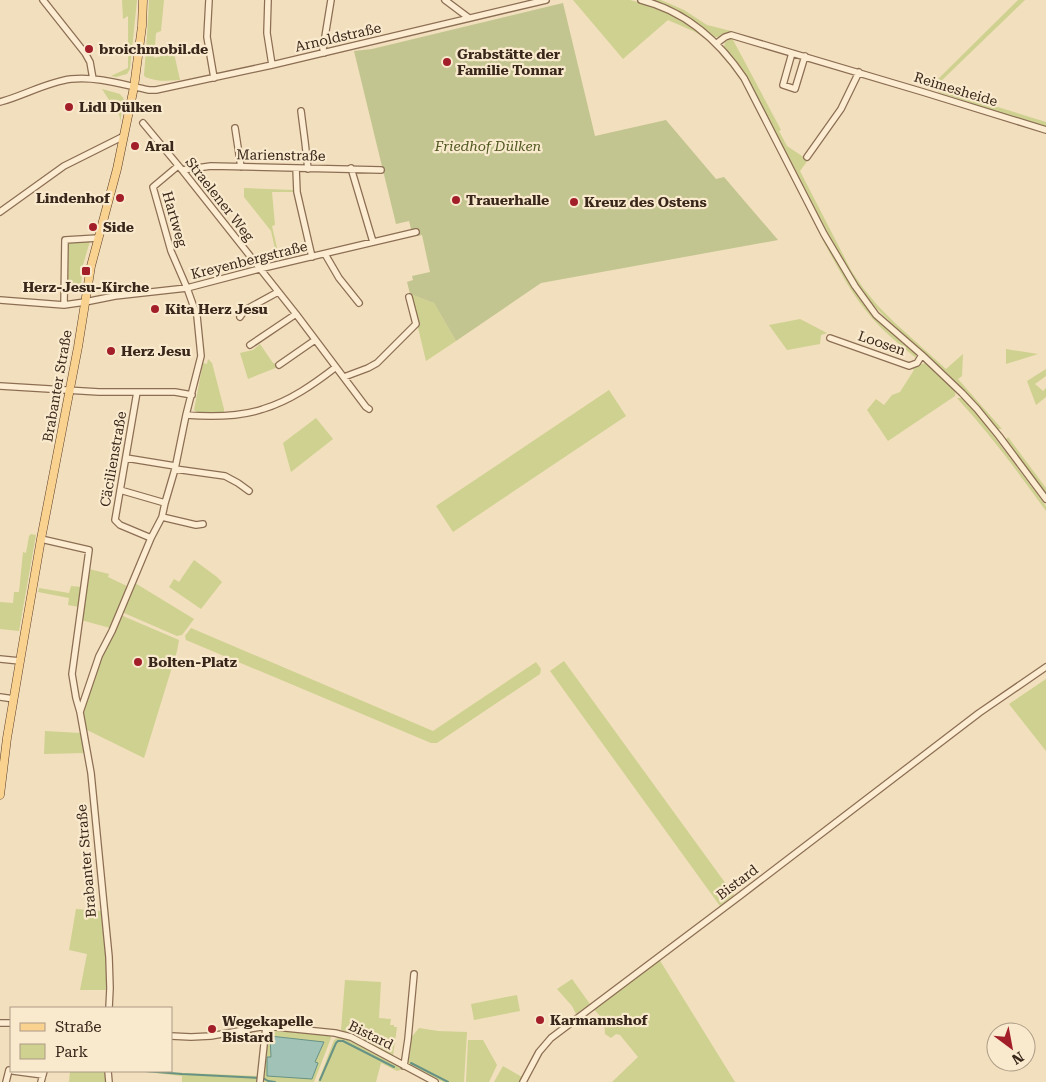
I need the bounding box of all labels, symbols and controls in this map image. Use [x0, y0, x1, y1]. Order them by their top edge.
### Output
street label: Arnoldstraße [293, 19, 383, 55]
place label: broichmobil.de [99, 41, 208, 57]
marker: broichmobil.de [83, 43, 95, 55]
place label: Grabstätte der Familie Tonnar [457, 46, 564, 78]
marker: Grabstätte der Familie Tonnar [441, 56, 453, 68]
street label: Reimesheide [912, 69, 1000, 109]
place label: Lidl Dülken [79, 99, 162, 115]
marker: Lidl Dülken [63, 101, 75, 113]
place label: Aral [145, 138, 175, 154]
park label: Friedhof Dülken [434, 138, 542, 154]
marker: Aral [129, 140, 141, 152]
street label: Marienstraße [236, 146, 326, 164]
street label: Straelener Weg [182, 154, 258, 244]
street label: Hartweg [159, 189, 191, 249]
place label: Lindenhof [36, 190, 111, 206]
marker: Lindenhof [114, 192, 126, 204]
place label: Trauerhalle [466, 192, 549, 208]
marker: Trauerhalle [450, 194, 462, 206]
place label: Kreuz des Ostens [584, 194, 707, 210]
marker: Kreuz des Ostens [568, 196, 580, 208]
place label: Side [103, 219, 134, 235]
marker: Side [87, 221, 99, 233]
street label: Kreyenbergstraße [189, 238, 309, 282]
marker: Herz-Jesu-Kirche [80, 265, 92, 277]
place label: Herz-Jesu-Kirche [23, 279, 149, 295]
place label: Kita Herz Jesu [165, 301, 268, 317]
marker: Kita Herz Jesu [149, 303, 161, 315]
street label: Loosen [856, 327, 908, 359]
street label: Brabanter Straße [39, 328, 75, 443]
place label: Herz Jesu [121, 343, 191, 359]
marker: Herz Jesu [105, 345, 117, 357]
street label: Cäcilienstraße [97, 410, 129, 508]
place label: Bolten-Platz [148, 654, 237, 670]
marker: Bolten-Platz [132, 656, 144, 668]
street label: Brabanter Straße [73, 803, 99, 918]
street label: Bistard [713, 861, 761, 903]
legend [10, 1007, 172, 1072]
place label: Karmannshof [550, 1012, 649, 1028]
place label: Wegekapelle Bistard [222, 1013, 313, 1045]
marker: Karmannshof [534, 1014, 546, 1026]
street label: Bistard [346, 1017, 396, 1053]
text: Straße [55, 1018, 102, 1036]
north arrow [986, 1022, 1036, 1072]
marker: Wegekapelle Bistard [206, 1023, 218, 1035]
text: Park [55, 1043, 89, 1061]
text: N [1009, 1048, 1027, 1068]

